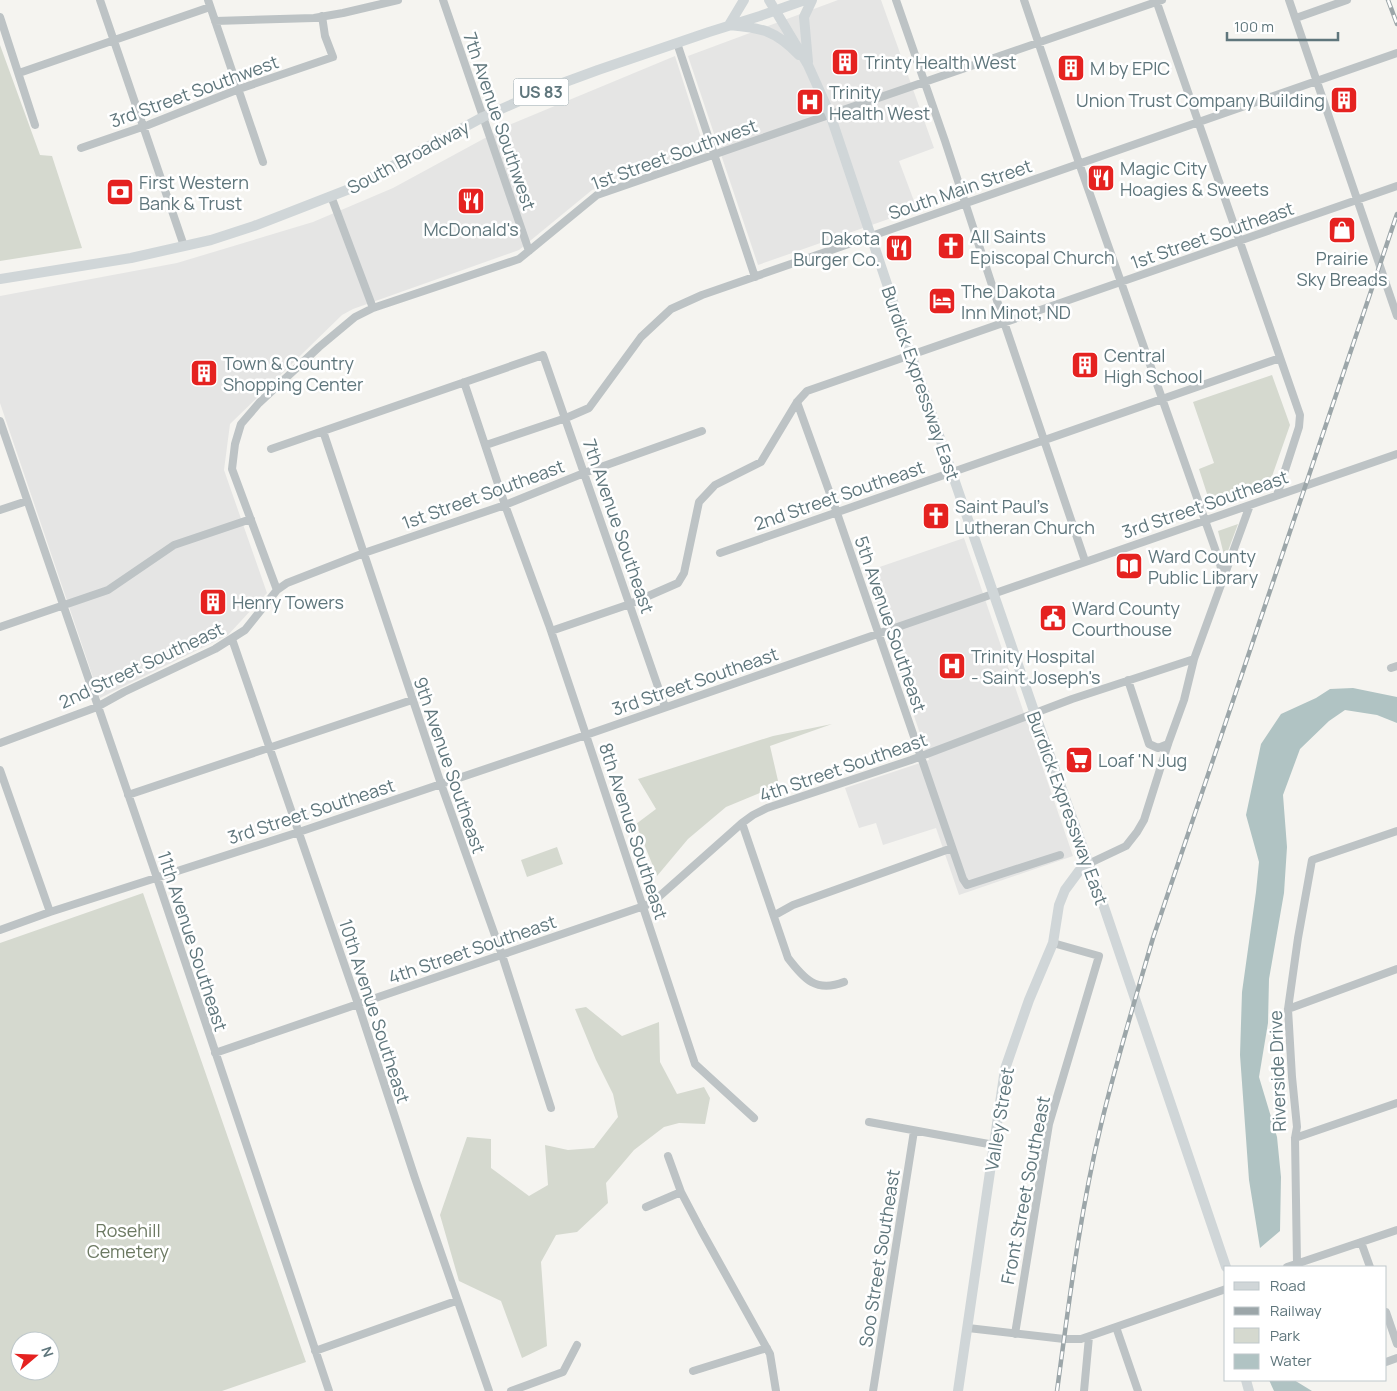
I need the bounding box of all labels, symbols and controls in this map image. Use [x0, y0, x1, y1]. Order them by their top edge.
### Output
scale bar [1227, 10, 1338, 42]
text: 100 m [1234, 16, 1274, 37]
street label: 7th Avenue Southwest [458, 29, 542, 213]
building icon: Trinty Health West [830, 47, 860, 77]
street label: 3rd Street Southwest [106, 49, 282, 133]
place label: Trinty Health West [864, 50, 1017, 74]
building icon: M by EPIC [1056, 53, 1086, 83]
place label: M by EPIC [1090, 56, 1170, 80]
road number: US 83 [514, 78, 568, 105]
place label: Trinity Health West [829, 80, 930, 125]
building icon: Union Trust Company Building [1329, 85, 1359, 115]
hospital icon: Trinity Health West [795, 87, 825, 117]
place label: Union Trust Company Building [1076, 88, 1325, 112]
street label: 1st Street Southwest [588, 113, 760, 195]
street label: South Broadway [343, 115, 474, 199]
street label: South Main Street [885, 153, 1035, 225]
place label: Magic City Hoagies & Sweets [1120, 156, 1269, 201]
restaurant icon: Magic City Hoagies & Sweets [1086, 163, 1116, 193]
place label: First Western Bank & Trust [139, 170, 249, 215]
bank icon: First Western Bank & Trust [105, 177, 135, 207]
restaurant icon: McDonald's [456, 186, 486, 216]
street label: 1st Street Southeast [1127, 196, 1297, 274]
shop icon: Prairie Sky Breads [1327, 215, 1357, 245]
place label: McDonald's [423, 217, 519, 241]
place label: All Saints Episcopal Church [970, 224, 1115, 269]
place label: Dakota Burger Co. [793, 226, 880, 271]
church icon: All Saints Episcopal Church [936, 231, 966, 261]
restaurant icon: Dakota Burger Co. [884, 233, 914, 263]
place label: Prairie Sky Breads [1297, 246, 1387, 291]
place label: The Dakota Inn Minot, ND [961, 279, 1071, 324]
street label: Burdick Expressway East [876, 283, 966, 483]
hotel icon: The Dakota Inn Minot, ND [927, 286, 957, 316]
place label: Central High School [1104, 343, 1203, 388]
building icon: Central High School [1070, 350, 1100, 380]
place label: Town & Country Shopping Center [223, 351, 364, 396]
building icon: Town & Country Shopping Center [189, 358, 219, 388]
street label: 7th Avenue Southeast [578, 436, 660, 616]
street label: 1st Street Southeast [399, 453, 567, 535]
street label: 2nd Street Southeast [750, 455, 928, 535]
street label: 3rd Street Southeast [1119, 464, 1291, 544]
place label: Saint Paul’s Lutheran Church [955, 494, 1095, 539]
church icon: Saint Paul’s Lutheran Church [921, 501, 951, 531]
street label: 5th Avenue Southeast [850, 533, 932, 715]
place label: Ward County Public Library [1148, 544, 1259, 589]
library icon: Ward County Public Library [1114, 551, 1144, 581]
building icon: Henry Towers [198, 587, 228, 617]
place label: Henry Towers [232, 590, 344, 614]
place label: Ward County Courthouse [1072, 596, 1180, 641]
public building icon: Ward County Courthouse [1038, 603, 1068, 633]
street label: 2nd Street Southeast [55, 616, 227, 714]
street label: 3rd Street Southeast [609, 641, 781, 721]
place label: Trinity Hospital - Saint Joseph's [971, 644, 1100, 689]
hospital icon: Trinity Hospital - Saint Joseph's [937, 651, 967, 681]
street label: 9th Avenue Southeast [409, 674, 491, 856]
street label: Burdick Expressway East [1022, 708, 1114, 908]
street label: 4th Street Southeast [756, 727, 930, 807]
street label: 8th Avenue Southeast [594, 740, 674, 922]
supermarket icon: Loaf 'N Jug [1064, 745, 1094, 775]
place label: Loaf 'N Jug [1098, 748, 1187, 772]
street label: 3rd Street Southeast [224, 773, 398, 849]
street label: 11th Avenue Southeast [153, 848, 233, 1034]
street label: 4th Street Southeast [385, 909, 559, 989]
street label: 10th Avenue Southeast [334, 916, 416, 1106]
street label: Riverside Drive [1263, 1010, 1291, 1132]
street label: Valley Street [979, 1065, 1019, 1173]
street label: Front Street Southeast [995, 1094, 1055, 1286]
street label: Soo Street Southeast [853, 1167, 905, 1349]
park label: Rosehill Cemetery [87, 1218, 170, 1263]
legend [1224, 1266, 1387, 1381]
text: Road [1270, 1275, 1306, 1296]
text: Railway [1270, 1300, 1322, 1321]
text: Park [1270, 1325, 1300, 1346]
north arrow [10, 1331, 60, 1381]
text: N [37, 1344, 58, 1359]
text: Water [1270, 1350, 1312, 1371]

